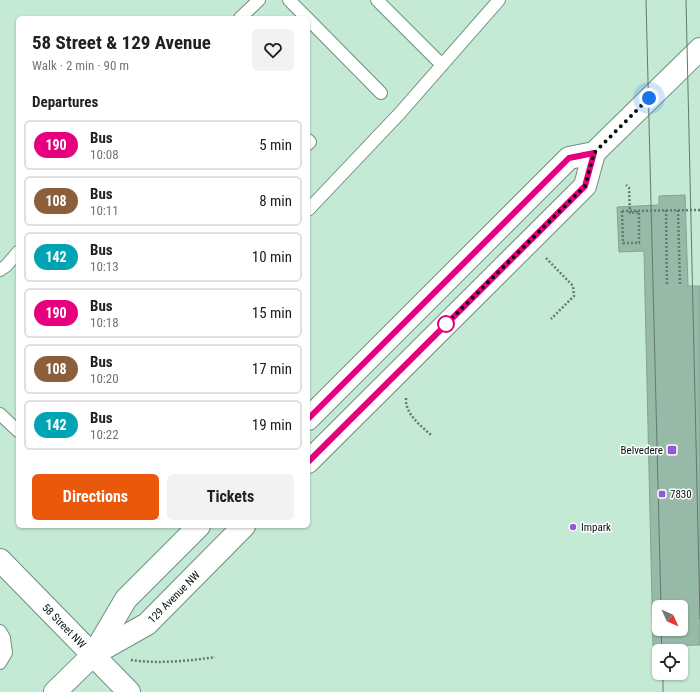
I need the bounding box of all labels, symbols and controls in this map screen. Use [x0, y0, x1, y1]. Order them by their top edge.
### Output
button: heart [252, 29, 294, 71]
text: 58 Street & 129 Avenue [32, 31, 211, 54]
text: Walk · 2 min · 90 m [32, 58, 129, 73]
your location [639, 88, 659, 108]
text: Departures [32, 93, 98, 111]
text: Bus [90, 129, 113, 147]
text: 5 min [259, 136, 292, 154]
text: 190 [45, 137, 67, 153]
text: 10:08 [90, 147, 119, 162]
text: Bus [90, 185, 113, 203]
text: 8 min [259, 192, 292, 210]
text: 108 [45, 193, 67, 209]
text: 10:11 [90, 203, 119, 218]
text: Bus [90, 241, 113, 259]
text: 10 min [252, 248, 292, 266]
text: 142 [45, 249, 67, 265]
text: 10:13 [90, 259, 119, 274]
text: Bus [90, 297, 113, 315]
text: 15 min [252, 304, 292, 322]
text: 190 [45, 305, 67, 321]
text: 10:18 [90, 315, 119, 330]
unlabelled marker [437, 315, 455, 333]
text: Bus [90, 353, 113, 371]
text: 17 min [252, 360, 292, 378]
text: 108 [45, 361, 67, 377]
text: 10:20 [90, 371, 119, 386]
text: Bus [90, 409, 113, 427]
text: 19 min [252, 416, 292, 434]
text: 142 [45, 417, 67, 433]
text: 10:22 [90, 427, 119, 442]
place label: Belvedere [621, 444, 663, 457]
marker: Belvedere [666, 444, 678, 456]
button: Directions [32, 474, 159, 520]
button: Tickets [167, 474, 294, 520]
place label: 7830 [670, 488, 692, 501]
marker: 7830 [657, 489, 667, 499]
place label: Impark [581, 521, 611, 534]
marker: Impark [568, 522, 578, 532]
street label: 129 Avenue NW [145, 568, 203, 626]
north arrow [652, 600, 688, 636]
map controls [652, 600, 688, 680]
street label: 58 Street NW [40, 601, 89, 651]
button: locate [652, 644, 688, 680]

